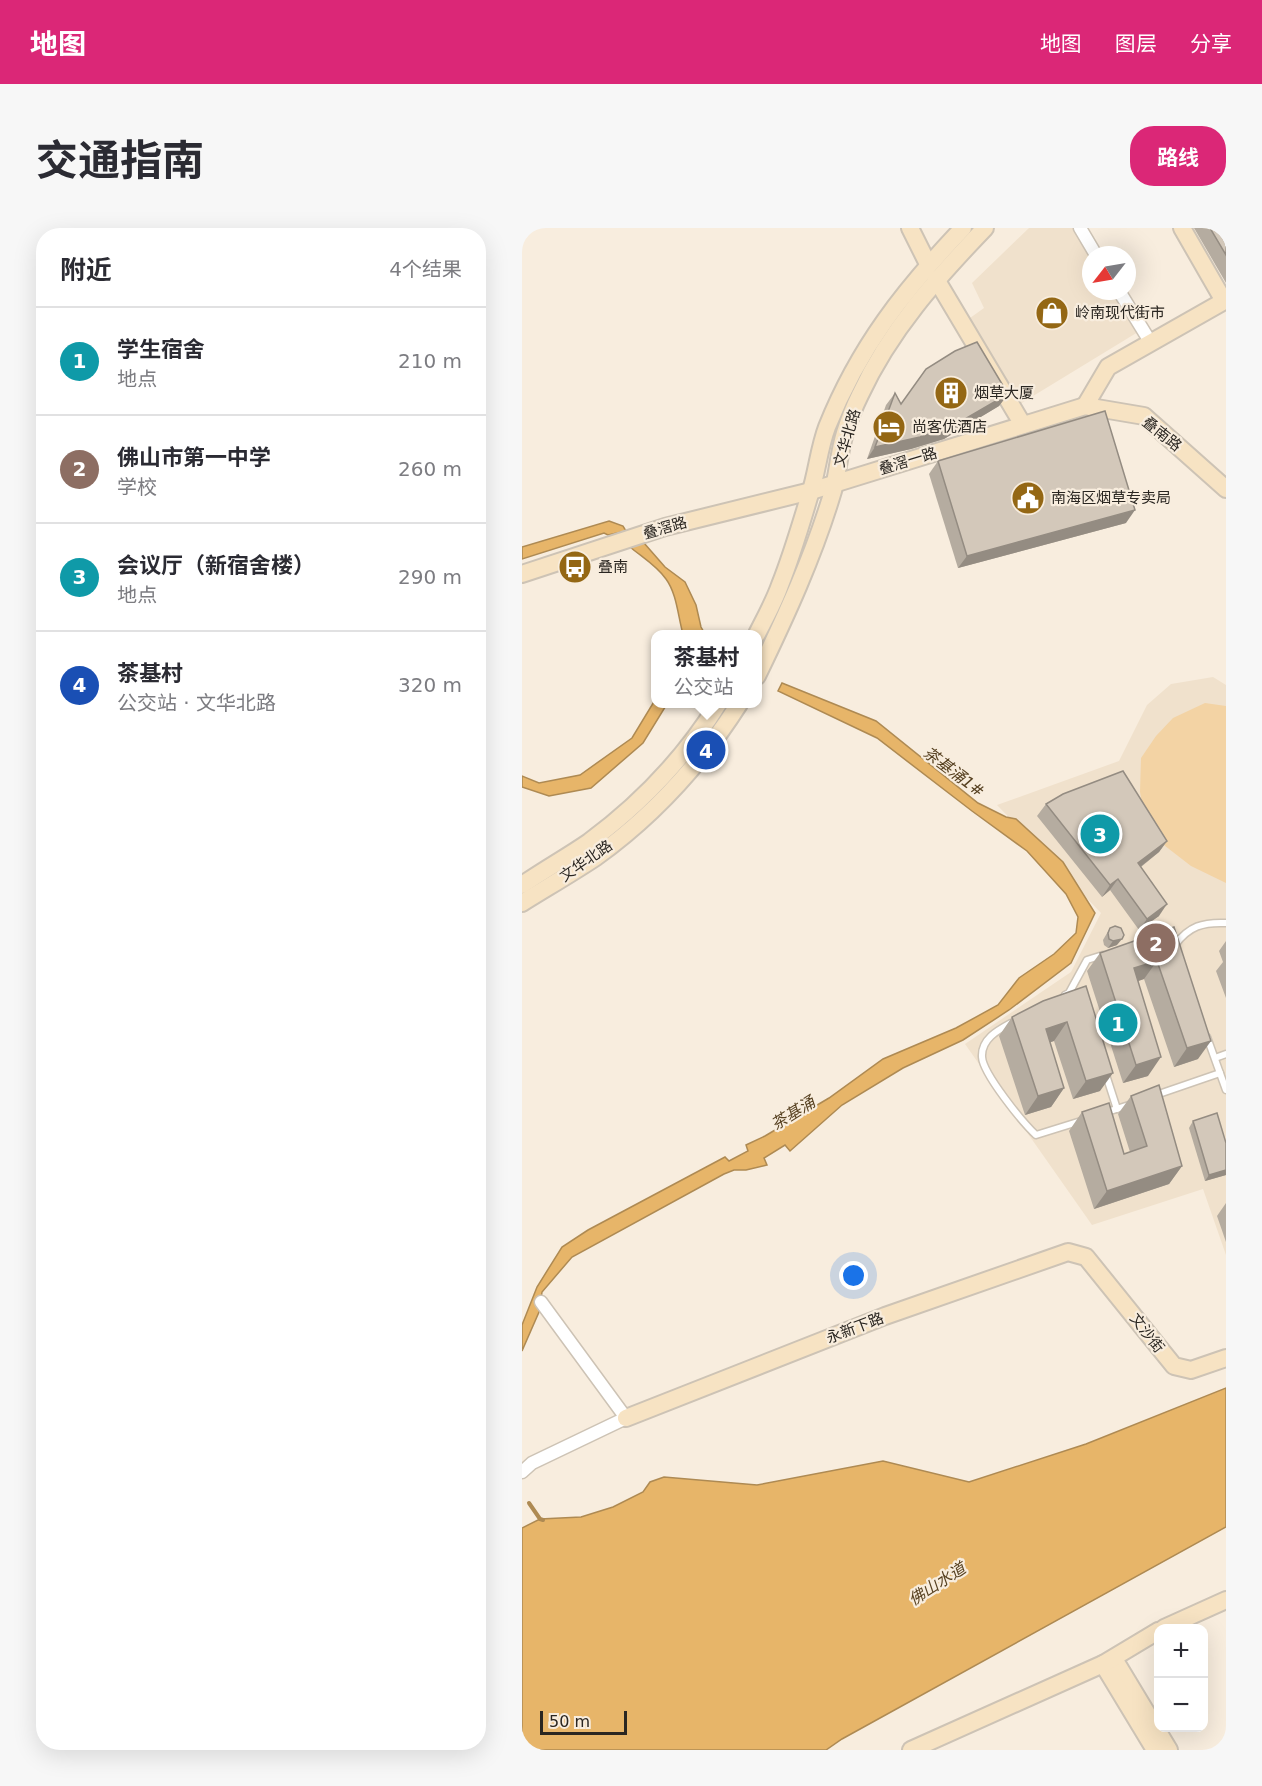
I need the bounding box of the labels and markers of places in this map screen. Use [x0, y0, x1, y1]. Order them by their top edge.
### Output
shop icon: 岭南现代街市 [1034, 295, 1070, 331]
place label: 岭南现代街市 [1075, 304, 1165, 322]
building icon: 烟草大厦 [933, 375, 969, 411]
place label: 烟草大厦 [974, 384, 1034, 402]
hotel icon: 尚客优酒店 [871, 409, 907, 445]
place label: 尚客优酒店 [912, 418, 987, 436]
public building icon: 南海区烟草专卖局 [1010, 480, 1046, 516]
place label: 南海区烟草专卖局 [1051, 489, 1171, 507]
bus stop icon: 叠南 [557, 549, 593, 585]
place label: 叠南 [598, 558, 628, 576]
pin: 4 [686, 728, 726, 772]
pin: 3 [1080, 812, 1120, 856]
pin: 2 [1136, 920, 1176, 966]
pin: 1 [1098, 1000, 1138, 1046]

